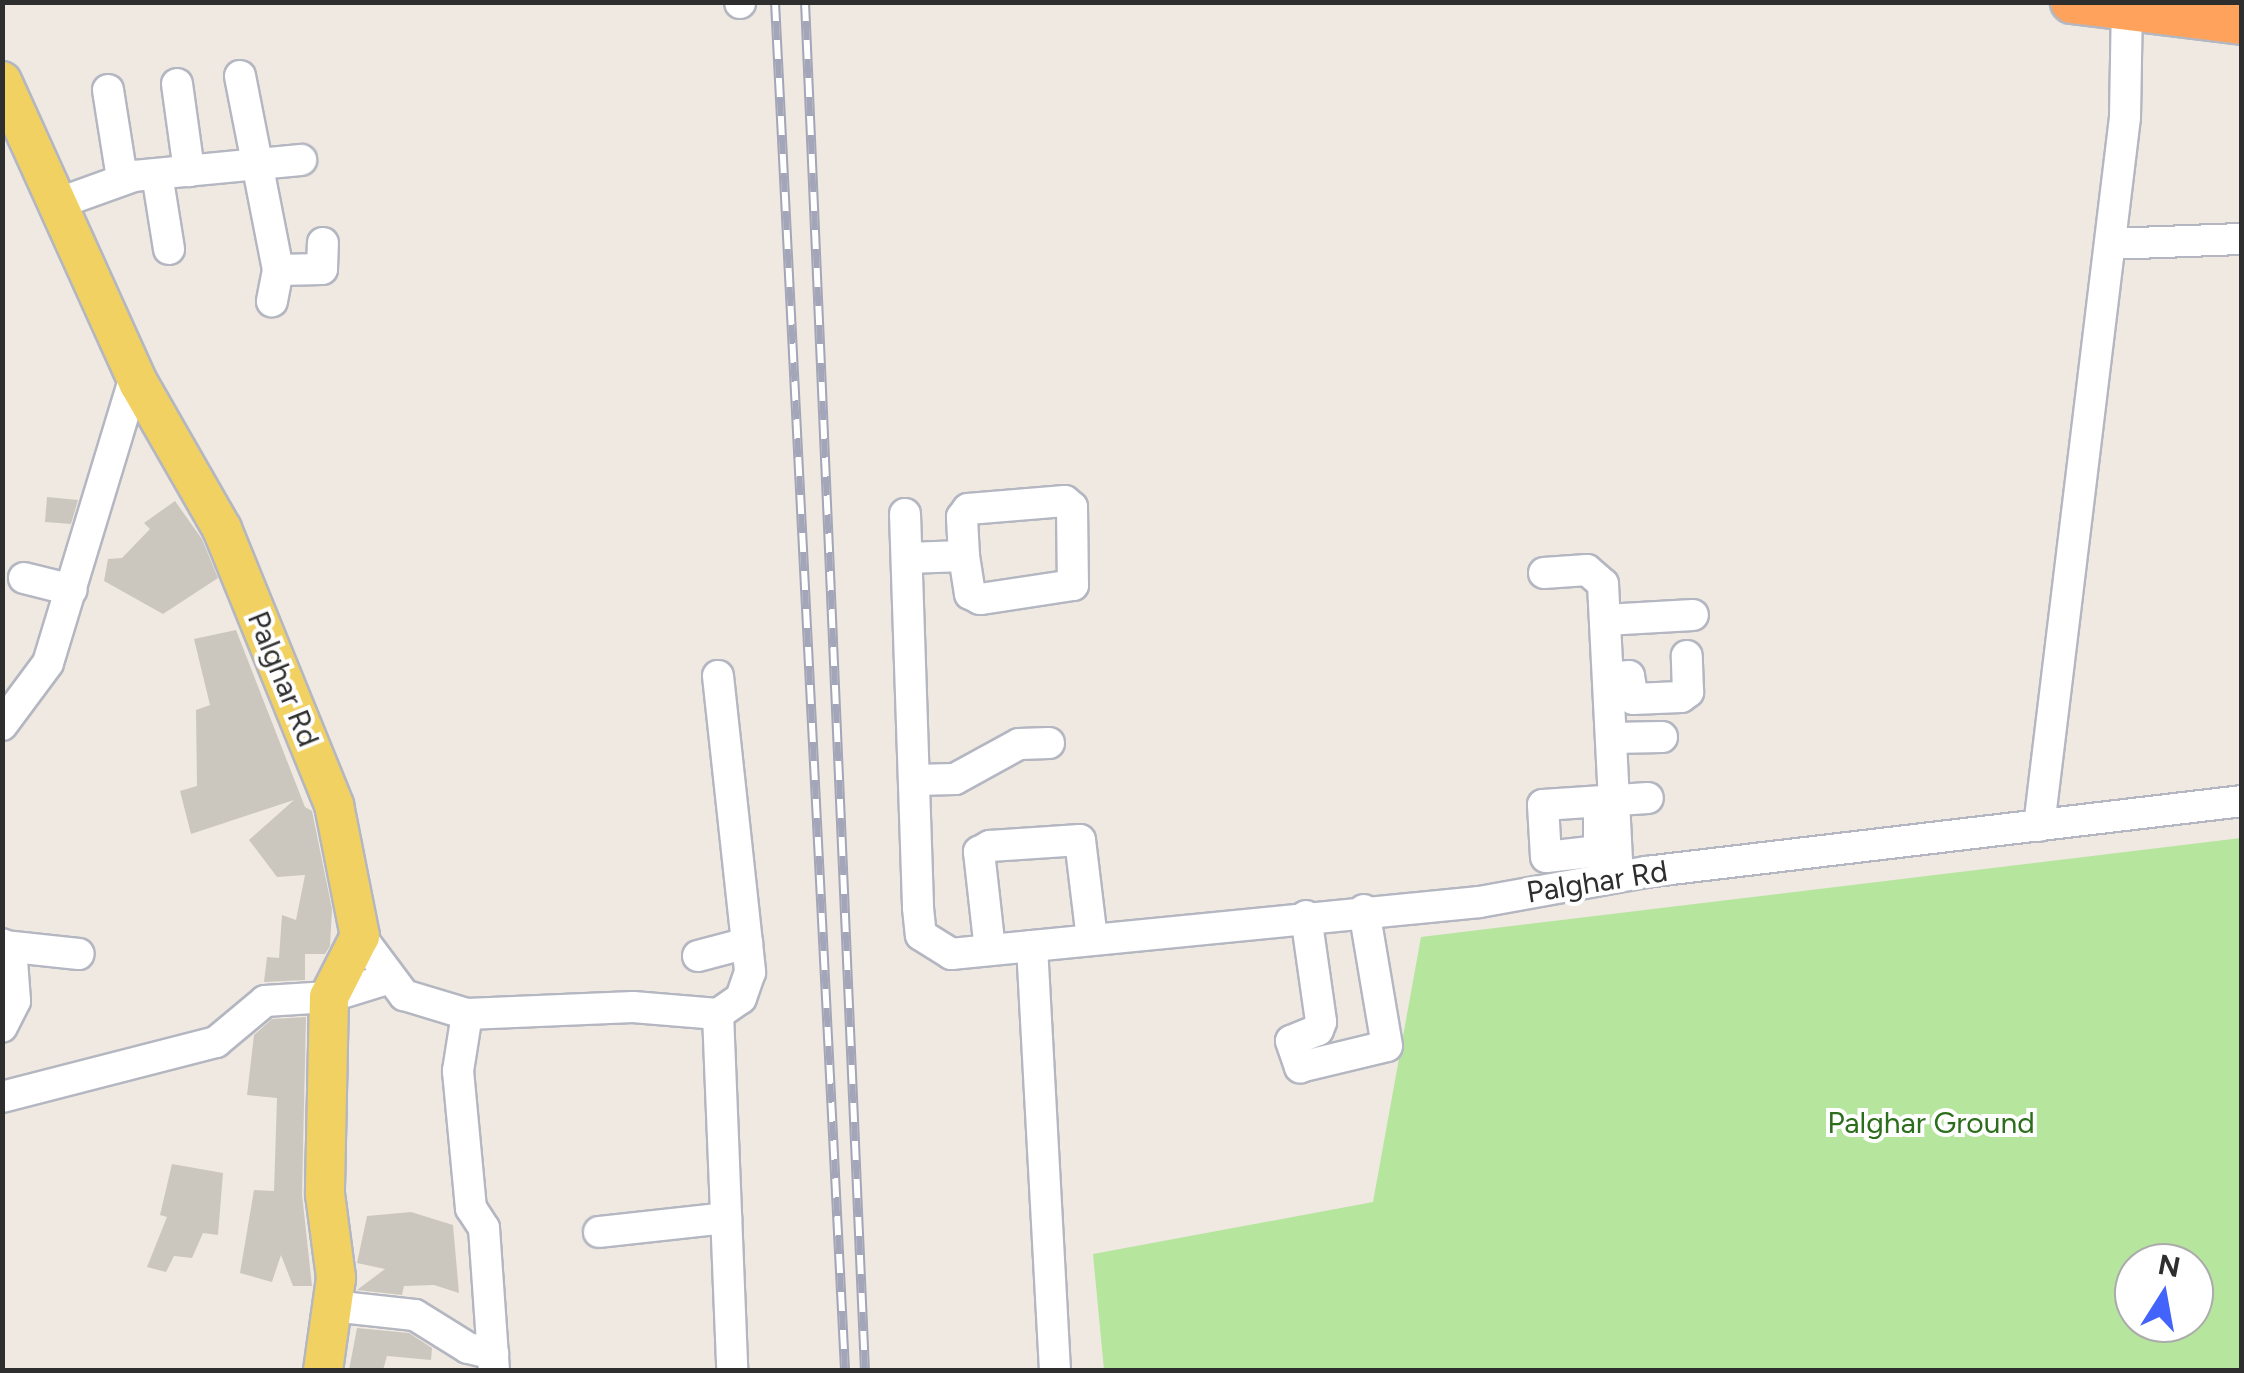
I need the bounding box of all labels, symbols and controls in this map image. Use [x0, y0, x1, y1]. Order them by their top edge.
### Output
street label: Palghar Rd [240, 606, 326, 752]
street label: Palghar Rd [1524, 853, 1670, 911]
park label: Palghar Ground [1827, 1105, 2035, 1141]
north arrow [2114, 1243, 2214, 1343]
text: N [2155, 1247, 2183, 1284]

